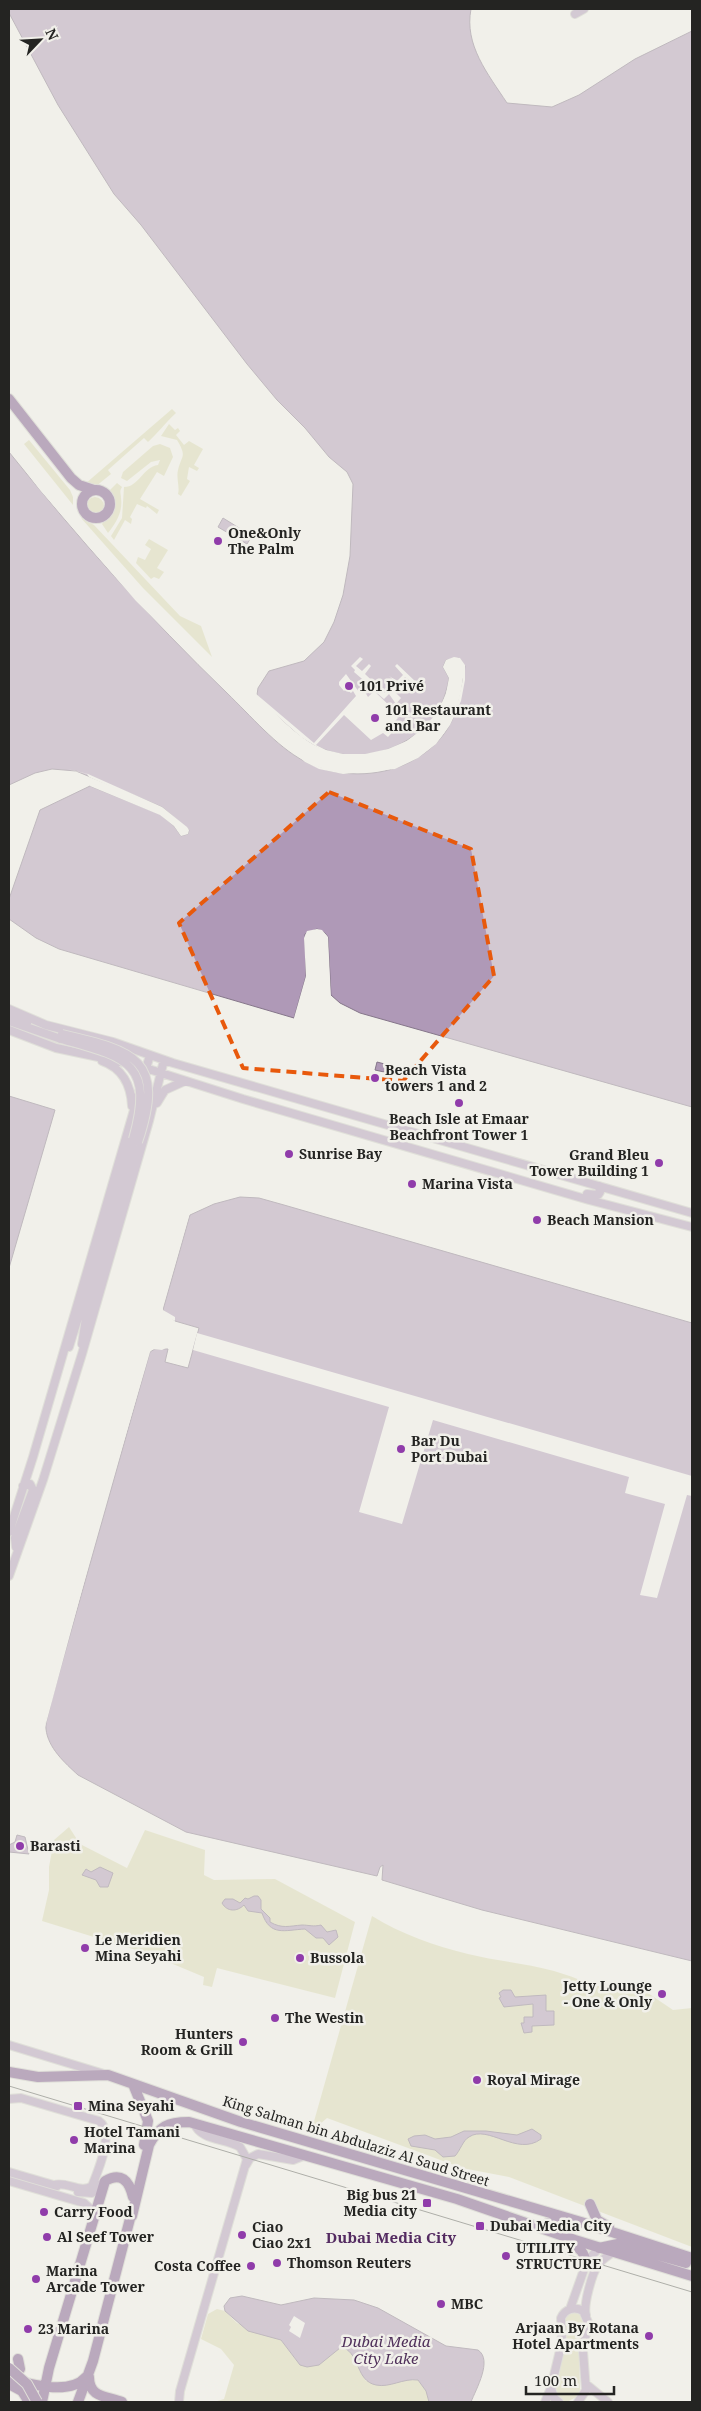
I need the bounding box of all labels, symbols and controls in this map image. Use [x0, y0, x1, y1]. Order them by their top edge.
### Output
north arrow [15, 15, 65, 65]
text: N [41, 25, 63, 43]
place label: One&Only The Palm [228, 523, 302, 558]
marker: One&Only The Palm [212, 535, 224, 547]
place label: 101 Privé [359, 676, 424, 695]
marker: 101 Privé [343, 680, 355, 692]
place label: 101 Restaurant and Bar [385, 700, 491, 735]
marker: 101 Restaurant and Bar [369, 712, 381, 724]
place label: Beach Vista towers 1 and 2 [385, 1060, 487, 1095]
marker: Beach Vista towers 1 and 2 [369, 1072, 381, 1084]
marker: Beach Isle at Emaar Beachfront Tower 1 [453, 1097, 465, 1109]
place label: Beach Isle at Emaar Beachfront Tower 1 [389, 1109, 530, 1144]
place label: Sunrise Bay [299, 1144, 383, 1163]
place label: Grand Bleu Tower Building 1 [530, 1145, 649, 1180]
marker: Sunrise Bay [283, 1148, 295, 1160]
marker: Grand Bleu Tower Building 1 [653, 1157, 665, 1169]
place label: Marina Vista [422, 1174, 513, 1193]
marker: Marina Vista [406, 1178, 418, 1190]
place label: Beach Mansion [547, 1210, 654, 1229]
marker: Beach Mansion [531, 1214, 543, 1226]
place label: Bar Du Port Dubai [411, 1431, 488, 1466]
marker: Bar Du Port Dubai [395, 1443, 407, 1455]
place label: Barasti [30, 1836, 81, 1855]
marker: Barasti [14, 1840, 26, 1852]
place label: Le Meridien Mina Seyahi [95, 1930, 182, 1965]
marker: Le Meridien Mina Seyahi [79, 1942, 91, 1954]
place label: Bussola [310, 1948, 364, 1967]
marker: Bussola [294, 1952, 306, 1964]
place label: Jetty Lounge - One & Only [562, 1976, 653, 2011]
marker: Jetty Lounge - One & Only [656, 1988, 668, 2000]
place label: The Westin [285, 2008, 364, 2027]
marker: The Westin [269, 2012, 281, 2024]
place label: Hunters Room & Grill [141, 2024, 233, 2059]
marker: Hunters Room & Grill [237, 2036, 249, 2048]
place label: Royal Mirage [487, 2070, 580, 2089]
marker: Royal Mirage [471, 2074, 483, 2086]
street label: King Salman bin Abdulaziz Al Saud Street [220, 2091, 492, 2190]
place label: Mina Seyahi [88, 2096, 175, 2115]
marker: Mina Seyahi [72, 2100, 84, 2112]
place label: Hotel Tamani Marina [84, 2122, 180, 2157]
marker: Hotel Tamani Marina [68, 2134, 80, 2146]
place label: Big bus 21 Media city [344, 2185, 418, 2220]
marker: Big bus 21 Media city [421, 2197, 433, 2209]
place label: Carry Food [54, 2202, 133, 2221]
marker: Carry Food [38, 2206, 50, 2218]
place label: Dubai Media City [490, 2216, 612, 2235]
place label: Ciao Ciao 2x1 [252, 2217, 312, 2252]
marker: Dubai Media City [474, 2220, 486, 2232]
place label: Al Seef Tower [57, 2227, 155, 2246]
district label: Dubai Media City [326, 2227, 456, 2247]
marker: Ciao Ciao 2x1 [236, 2229, 248, 2241]
marker: Al Seef Tower [41, 2231, 53, 2243]
place label: UTILITY STRUCTURE [516, 2238, 601, 2273]
marker: UTILITY STRUCTURE [500, 2250, 512, 2262]
place label: Thomson Reuters [287, 2253, 412, 2272]
place label: Costa Coffee [154, 2256, 241, 2275]
marker: Thomson Reuters [271, 2257, 283, 2269]
marker: Costa Coffee [245, 2260, 257, 2272]
place label: Marina Arcade Tower [46, 2261, 146, 2296]
marker: Marina Arcade Tower [30, 2273, 42, 2285]
place label: MBC [451, 2294, 483, 2313]
marker: MBC [435, 2298, 447, 2310]
place label: Arjaan By Rotana Hotel Apartments [512, 2318, 639, 2353]
place label: 23 Marina [38, 2319, 109, 2338]
marker: 23 Marina [22, 2323, 34, 2335]
marker: Arjaan By Rotana Hotel Apartments [643, 2330, 655, 2342]
water label: Dubai Media City Lake [341, 2331, 431, 2368]
scale bar [526, 2364, 614, 2396]
text: 100 m [534, 2370, 577, 2390]

